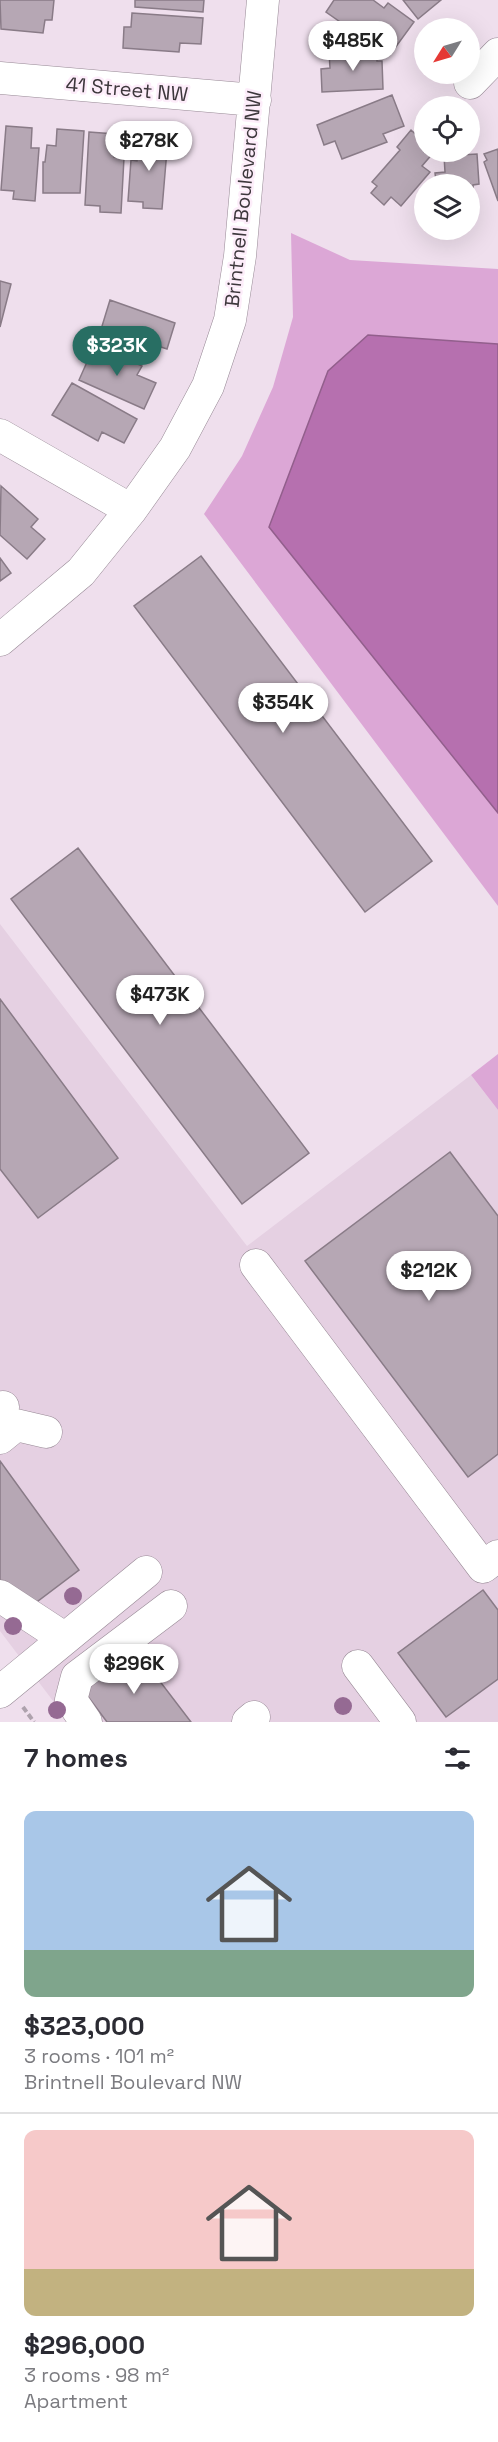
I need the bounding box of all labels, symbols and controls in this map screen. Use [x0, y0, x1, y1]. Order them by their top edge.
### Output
north arrow [414, 18, 480, 84]
map controls [414, 18, 480, 240]
pin: $485K [311, 21, 395, 72]
text: $485K [322, 27, 384, 53]
street label: 41 Street NW [65, 71, 189, 107]
street label: Brintnell Boulevard NW [219, 89, 267, 309]
button: locate [414, 96, 480, 162]
pin: $278K [107, 121, 191, 172]
text: $278K [119, 127, 179, 153]
button: layers [414, 174, 480, 240]
pin: $323K [75, 326, 159, 377]
text: $323K [87, 332, 147, 358]
pin: $354K [241, 683, 325, 734]
text: $354K [252, 689, 314, 715]
pin: $473K [118, 975, 202, 1026]
text: $473K [130, 981, 190, 1007]
pin: $212K [387, 1251, 471, 1302]
text: $212K [400, 1257, 458, 1283]
pin: $296K [92, 1644, 176, 1695]
text: $296K [103, 1650, 165, 1676]
text: 7 homes [24, 1741, 128, 1775]
icon: filters [441, 1742, 474, 1775]
icon: home [195, 1850, 303, 1958]
text: $323,000 [24, 2009, 145, 2043]
text: 3 rooms · 101 m² [24, 2043, 174, 2069]
text: Brintnell Boulevard NW [24, 2069, 242, 2095]
icon: home [195, 2169, 303, 2277]
text: $296,000 [24, 2328, 145, 2362]
text: 3 rooms · 98 m² [24, 2362, 169, 2388]
text: Apartment [24, 2388, 128, 2414]

